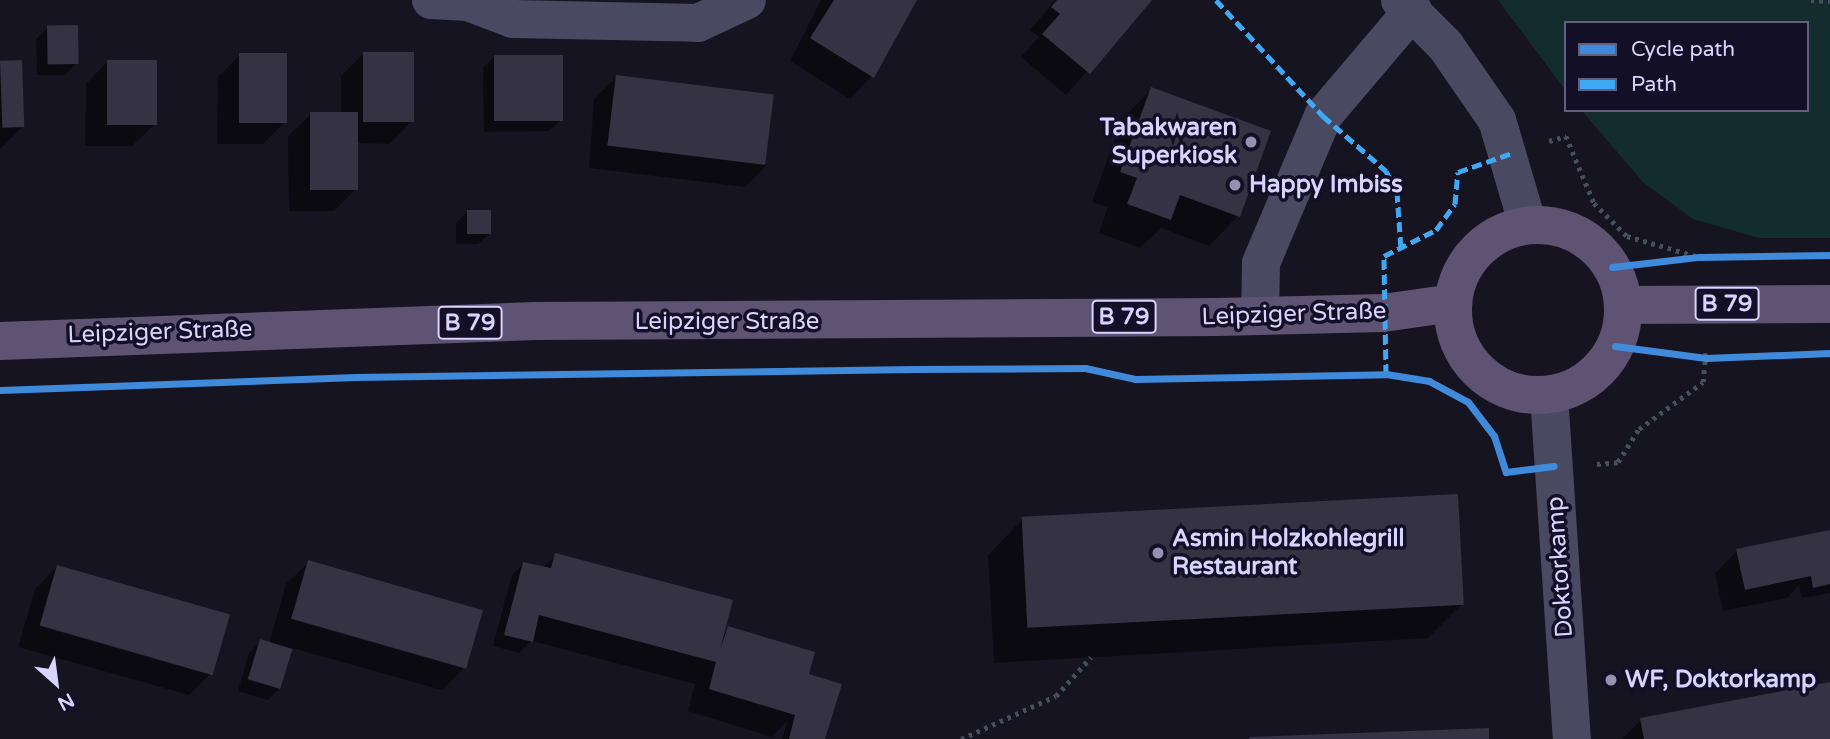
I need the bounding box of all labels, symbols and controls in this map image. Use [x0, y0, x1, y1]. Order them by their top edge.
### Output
legend [1564, 21, 1809, 112]
text: Cycle path [1631, 37, 1735, 62]
text: Path [1631, 72, 1677, 97]
place label: Tabakwaren Superkiosk [1100, 114, 1237, 170]
marker: Tabakwaren Superkiosk [1243, 134, 1259, 150]
place label: Happy Imbiss [1249, 171, 1403, 199]
marker: Happy Imbiss [1227, 177, 1243, 193]
road number: B 79 [1694, 284, 1760, 324]
street label: Leipziger Straße [1201, 296, 1387, 332]
road number: B 79 [1091, 298, 1157, 336]
road number: B 79 [437, 304, 503, 342]
street label: Leipziger Straße [635, 308, 819, 336]
street label: Leipziger Straße [67, 314, 253, 350]
street label: Doktorkamp [1541, 495, 1579, 639]
place label: Asmin Holzkohlegrill Restaurant [1172, 525, 1404, 581]
marker: Asmin Holzkohlegrill Restaurant [1150, 545, 1166, 561]
north arrow [21, 648, 91, 718]
place label: WF, Doktorkamp [1625, 666, 1816, 694]
marker: WF, Doktorkamp [1603, 672, 1619, 688]
text: N [54, 688, 78, 715]

